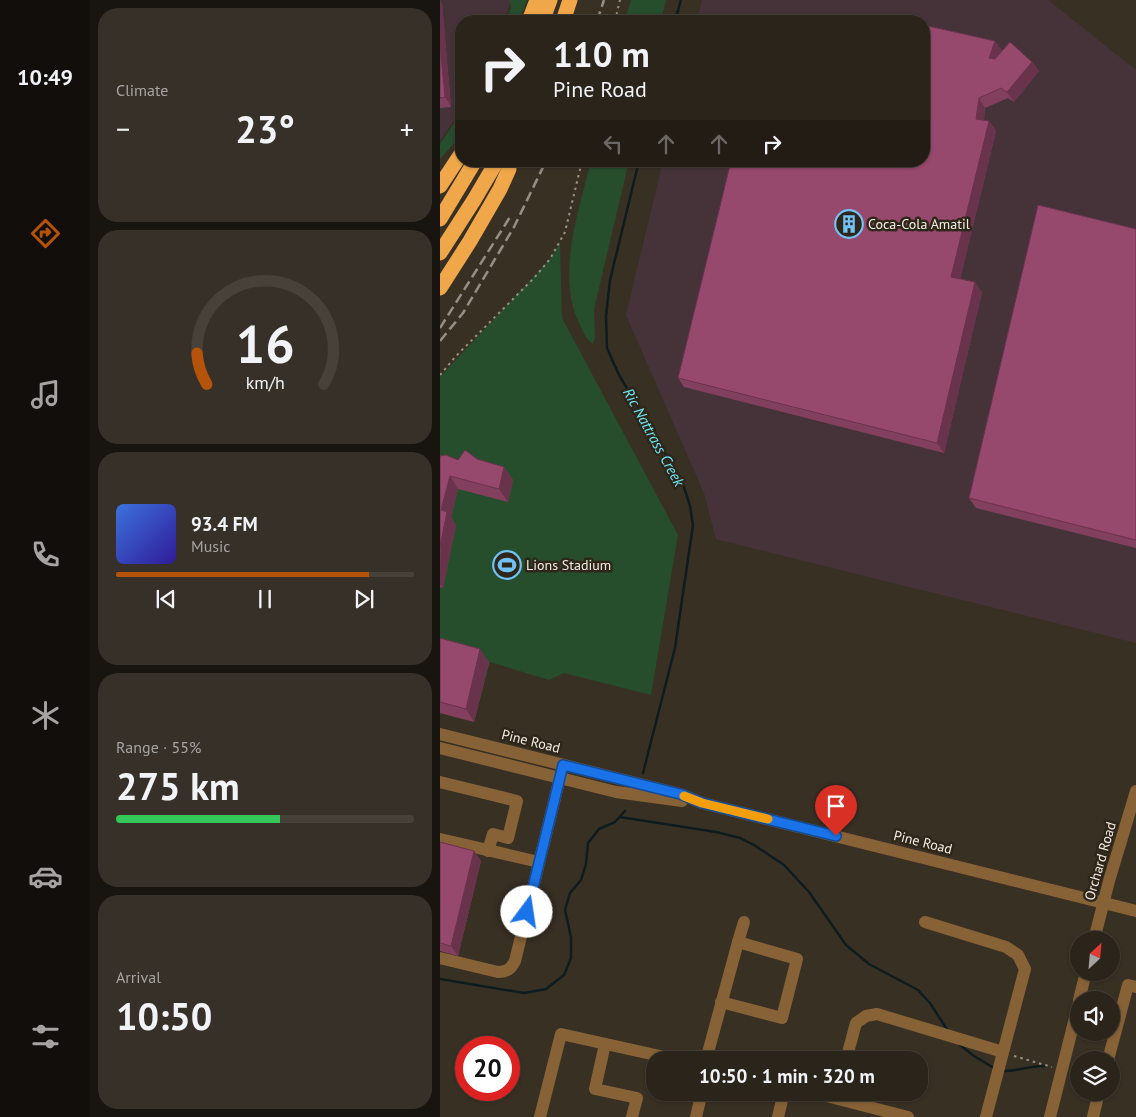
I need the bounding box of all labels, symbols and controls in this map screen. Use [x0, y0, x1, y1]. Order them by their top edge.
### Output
text: 110 m [553, 31, 650, 77]
icon: right [470, 35, 535, 100]
text: 10:49 [17, 63, 73, 91]
text: Pine Road [553, 75, 647, 103]
text: Climate [116, 80, 168, 100]
text: 23° [235, 104, 295, 153]
text: − [116, 110, 130, 147]
text: + [400, 110, 414, 147]
icon: left [599, 130, 627, 158]
icon: ahead [652, 130, 680, 158]
icon: ahead [705, 130, 733, 158]
icon: right [758, 130, 786, 158]
building icon: Coca-Cola Amatil [834, 209, 864, 239]
place label: Coca-Cola Amatil [868, 215, 970, 233]
icon: directions [28, 216, 63, 251]
text: 16 [236, 310, 294, 377]
text: km/h [245, 371, 285, 394]
icon: music [28, 377, 63, 412]
water label: Ric Nattrass Creek [619, 384, 690, 491]
text: 93.4 FM [191, 512, 258, 536]
text: Music [191, 536, 231, 556]
icon: phone [28, 537, 63, 572]
sports icon: Lions Stadium [492, 550, 522, 580]
place label: Lions Stadium [526, 556, 611, 574]
icon: previous [152, 585, 180, 613]
icon: pause [251, 585, 279, 613]
icon: next [350, 585, 378, 613]
icon: climate [28, 698, 63, 733]
street label: Pine Road [500, 725, 562, 757]
text: Range · 55% [116, 737, 201, 757]
text: 275 km [116, 761, 240, 810]
pin [815, 785, 857, 836]
icon: arrive [822, 792, 850, 820]
street label: Orchard Road [1080, 820, 1120, 902]
street label: Pine Road [892, 826, 954, 858]
icon: car [28, 859, 63, 894]
position arrow [500, 885, 552, 937]
north arrow [1070, 931, 1120, 981]
map controls [1070, 931, 1120, 1101]
text: Arrival [116, 967, 161, 987]
text: 10:50 [116, 991, 212, 1040]
button: sound [1070, 991, 1120, 1041]
icon: filters [28, 1019, 63, 1054]
speed limit sign: 20 [455, 1036, 520, 1101]
button: layers [1070, 1051, 1120, 1101]
text: 10:50 · 1 min · 320 m [699, 1064, 875, 1088]

